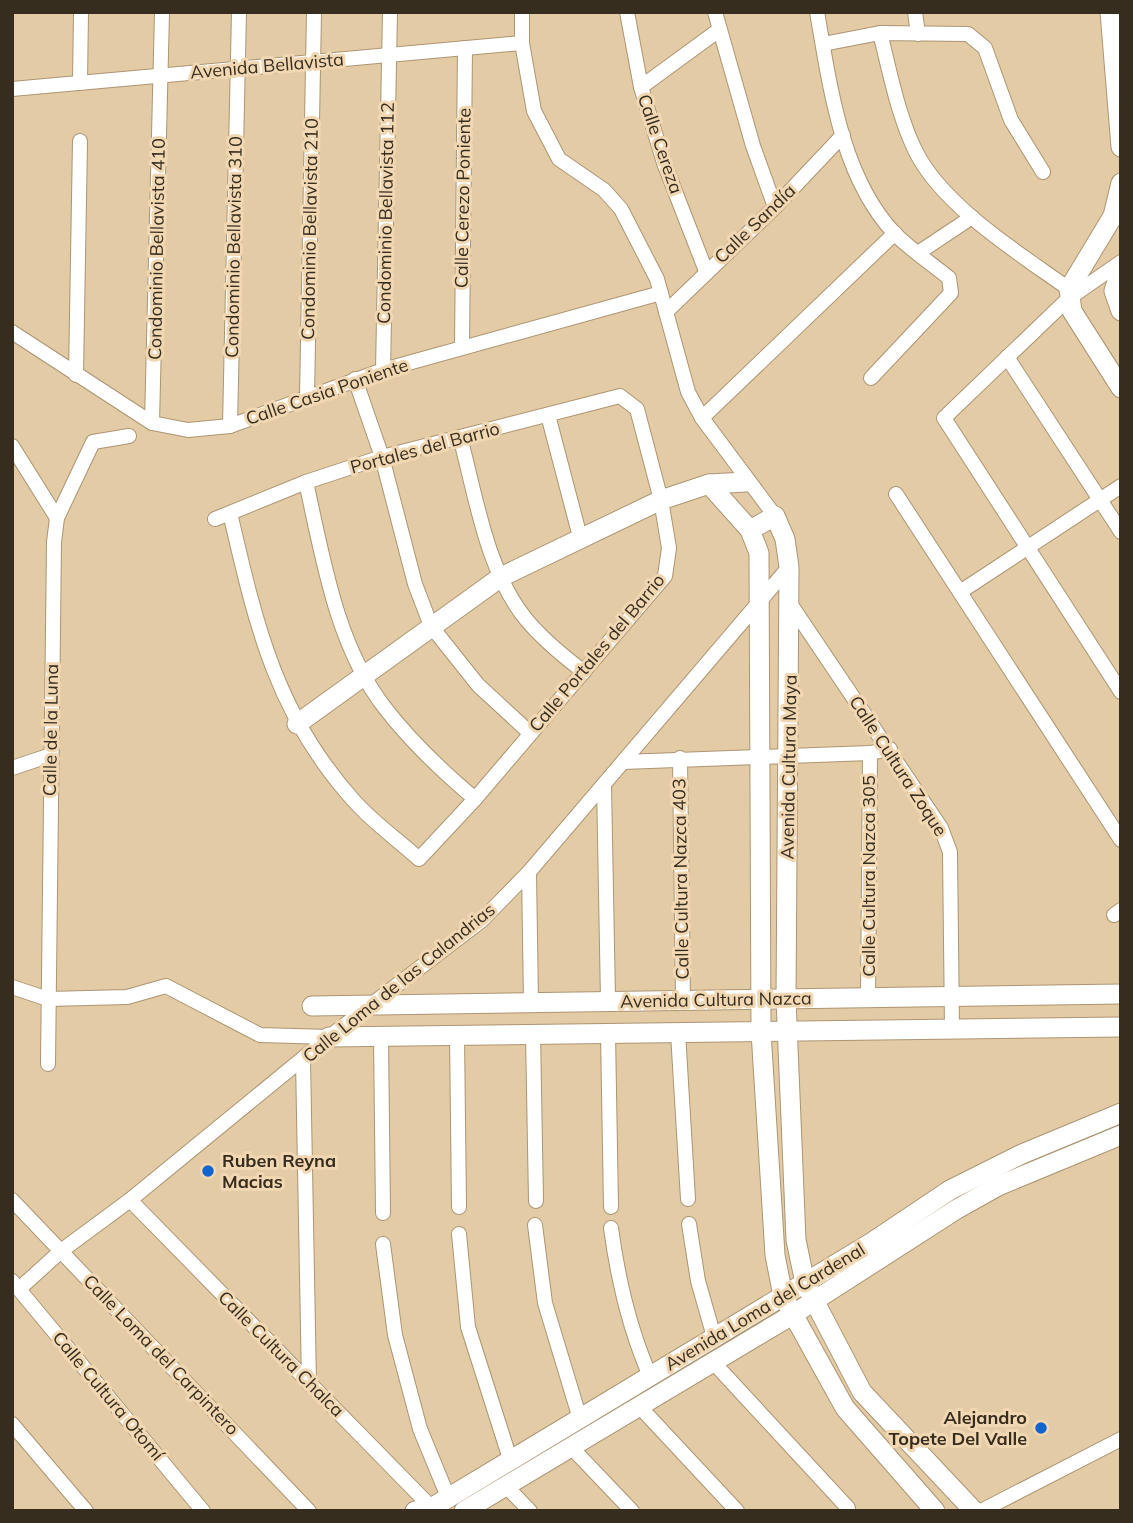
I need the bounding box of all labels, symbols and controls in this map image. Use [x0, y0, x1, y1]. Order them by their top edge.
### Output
street label: Avenida Bellavista [189, 47, 345, 84]
street label: Calle Cereza [633, 91, 688, 197]
street label: Condominio Bellavista 112 [372, 102, 399, 324]
street label: Calle Cerezo Poniente [449, 108, 476, 288]
street label: Condominio Bellavista 210 [296, 118, 323, 340]
street label: Condominio Bellavista 310 [220, 136, 247, 358]
street label: Condominio Bellavista 410 [143, 138, 170, 360]
street label: Calle Sandía [709, 179, 800, 268]
street label: Calle Casia Poniente [243, 353, 411, 430]
street label: Portales del Barrio [348, 417, 502, 479]
street label: Calle Portales del Barrio [524, 569, 670, 736]
street label: Calle de la Luna [38, 664, 63, 796]
street label: Avenida Cultura Maya [775, 674, 802, 860]
street label: Calle Cultura Zoque [844, 691, 952, 840]
street label: Calle Cultura Nazca 305 [857, 775, 880, 977]
street label: Calle Cultura Nazca 403 [667, 778, 694, 980]
street label: Calle Loma de las Calandrias [298, 898, 500, 1067]
street label: Avenida Cultura Nazca [620, 986, 812, 1013]
place label: Ruben Reyna Macias [222, 1149, 336, 1193]
marker: Ruben Reyna Macias [200, 1163, 216, 1179]
street label: Avenida Loma del Cardenal [660, 1238, 869, 1376]
street label: Calle Loma del Carpintero [79, 1270, 244, 1440]
street label: Calle Cultura Chalca [214, 1286, 349, 1421]
street label: Calle Cultura Otomí [48, 1326, 170, 1466]
place label: Alejandro Topete Del Valle [889, 1406, 1027, 1450]
marker: Alejandro Topete Del Valle [1033, 1420, 1049, 1436]

